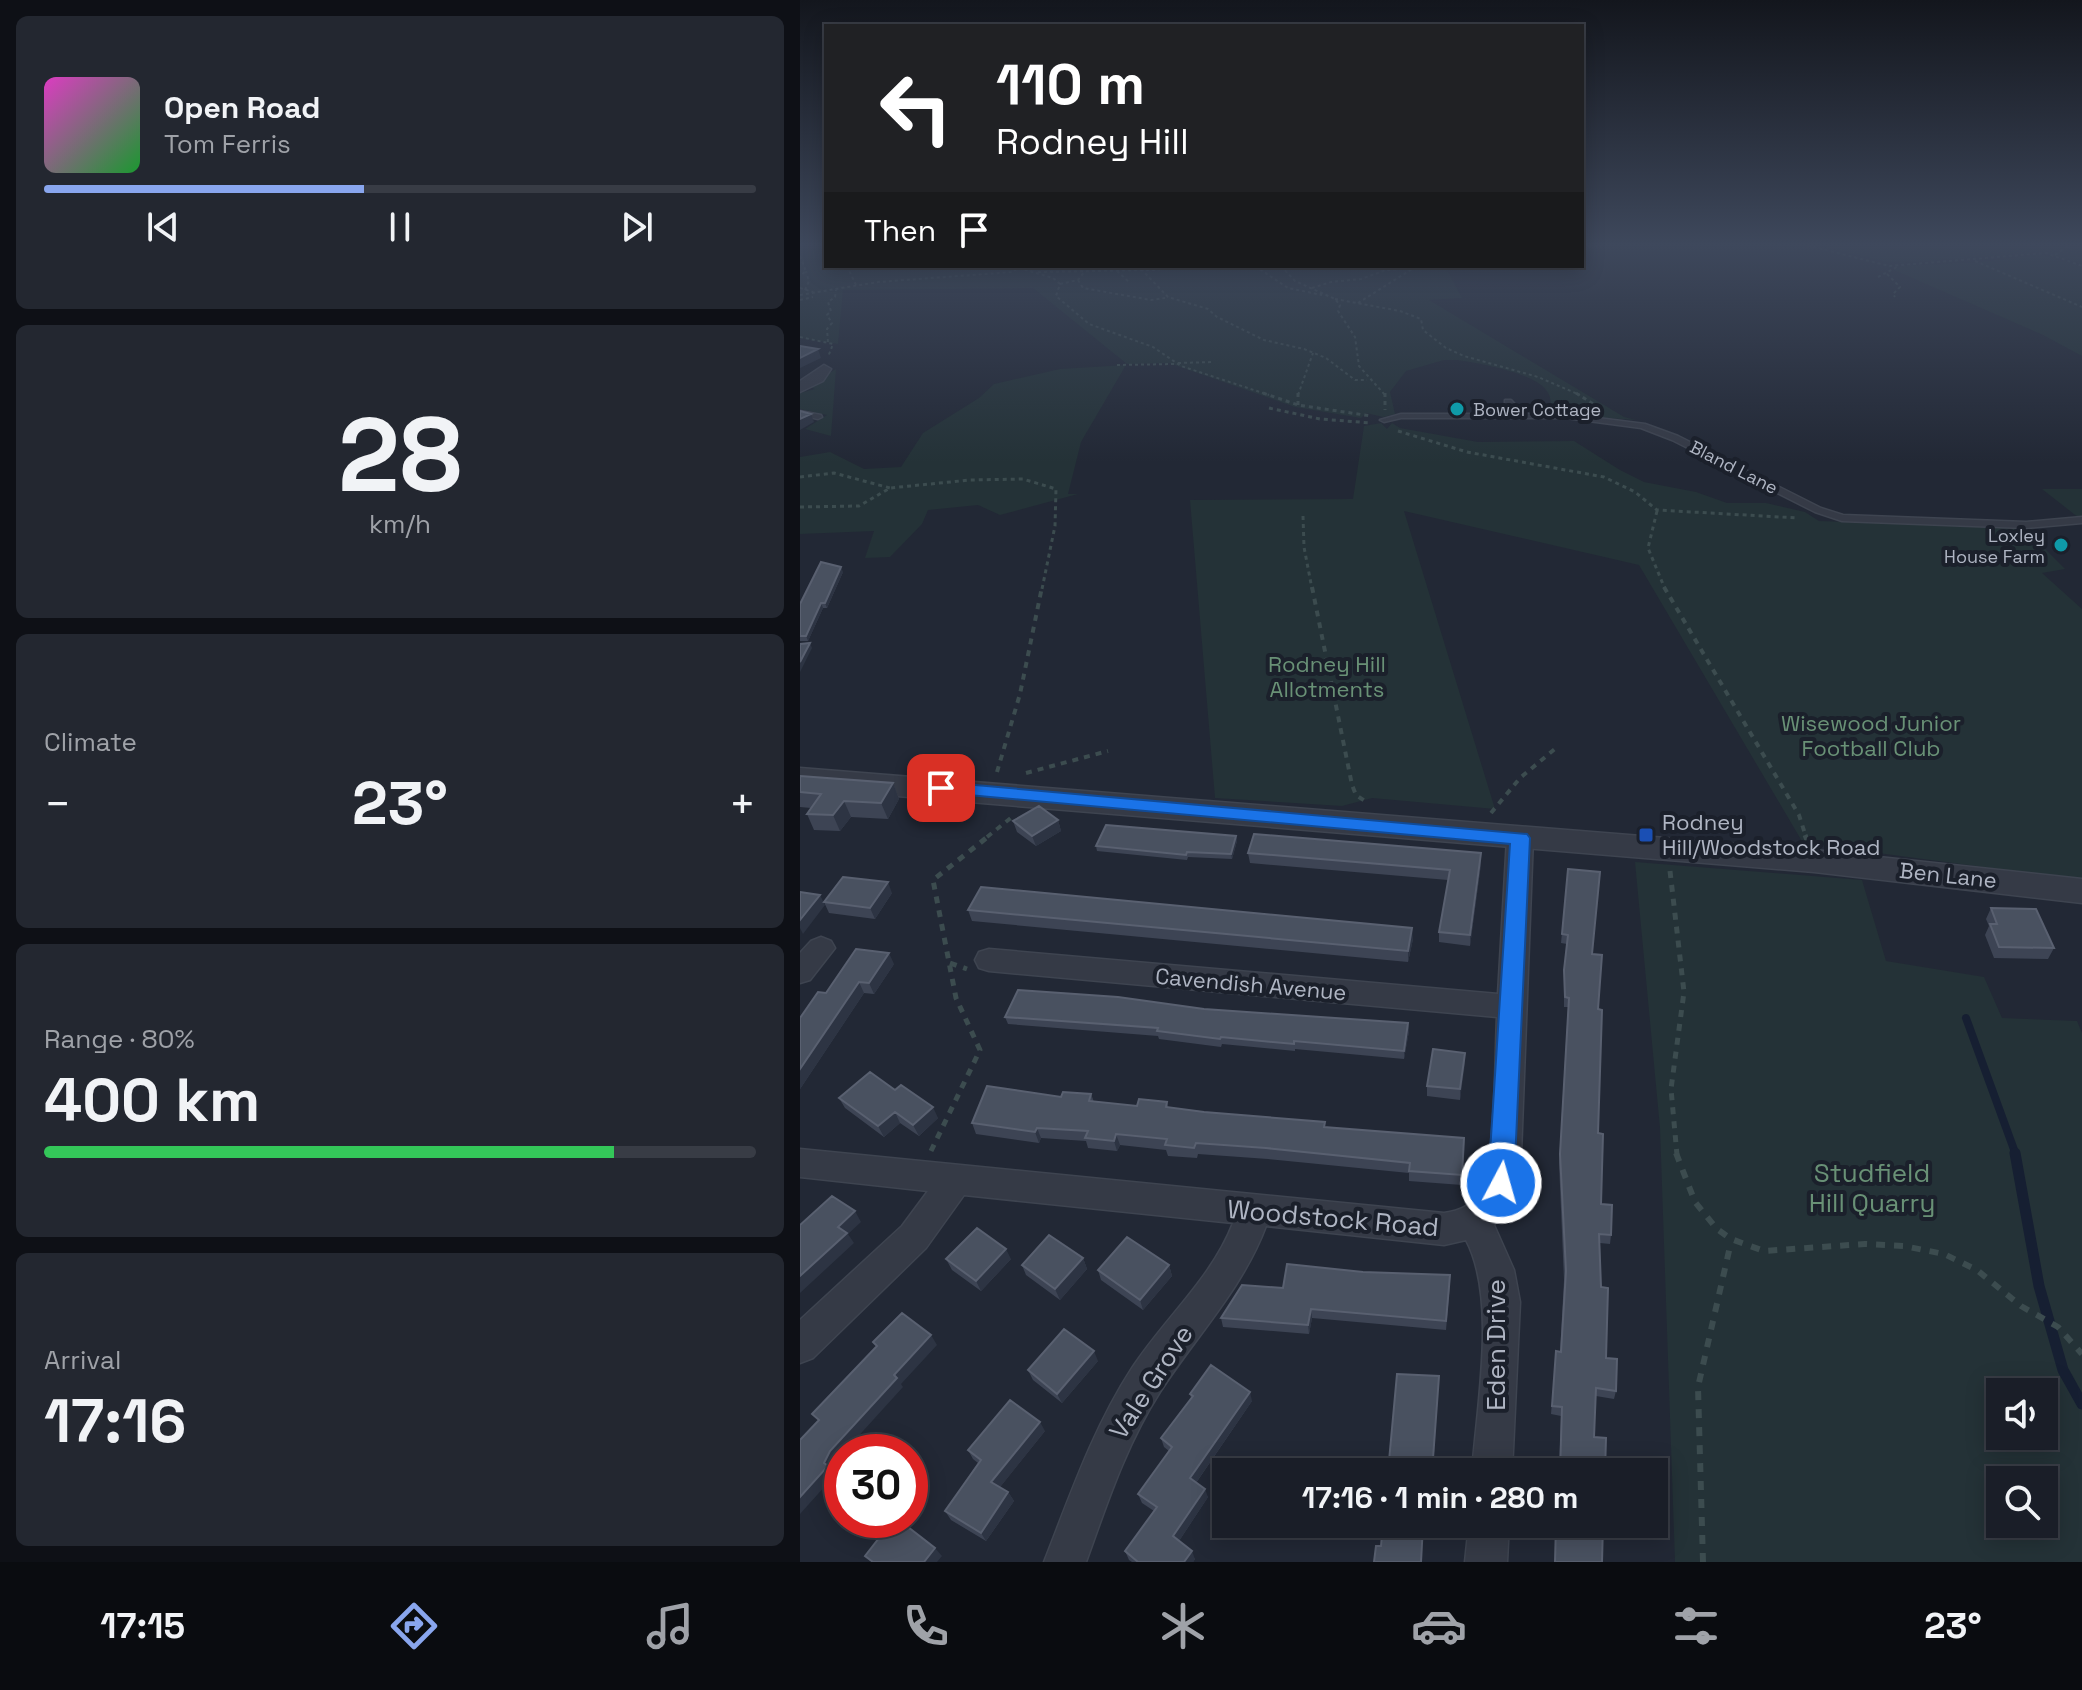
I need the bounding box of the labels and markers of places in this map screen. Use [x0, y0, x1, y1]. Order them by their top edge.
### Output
place label: Bower Cottage [1473, 398, 1601, 421]
marker: Bower Cottage [1448, 400, 1466, 418]
place label: Loxley House Farm [1944, 524, 2045, 568]
marker: Loxley House Farm [2052, 536, 2070, 554]
pin [907, 754, 975, 822]
place label: Rodney Hill/Woodstock Road [1662, 808, 1880, 861]
marker: Rodney Hill/Woodstock Road [1637, 826, 1655, 844]

